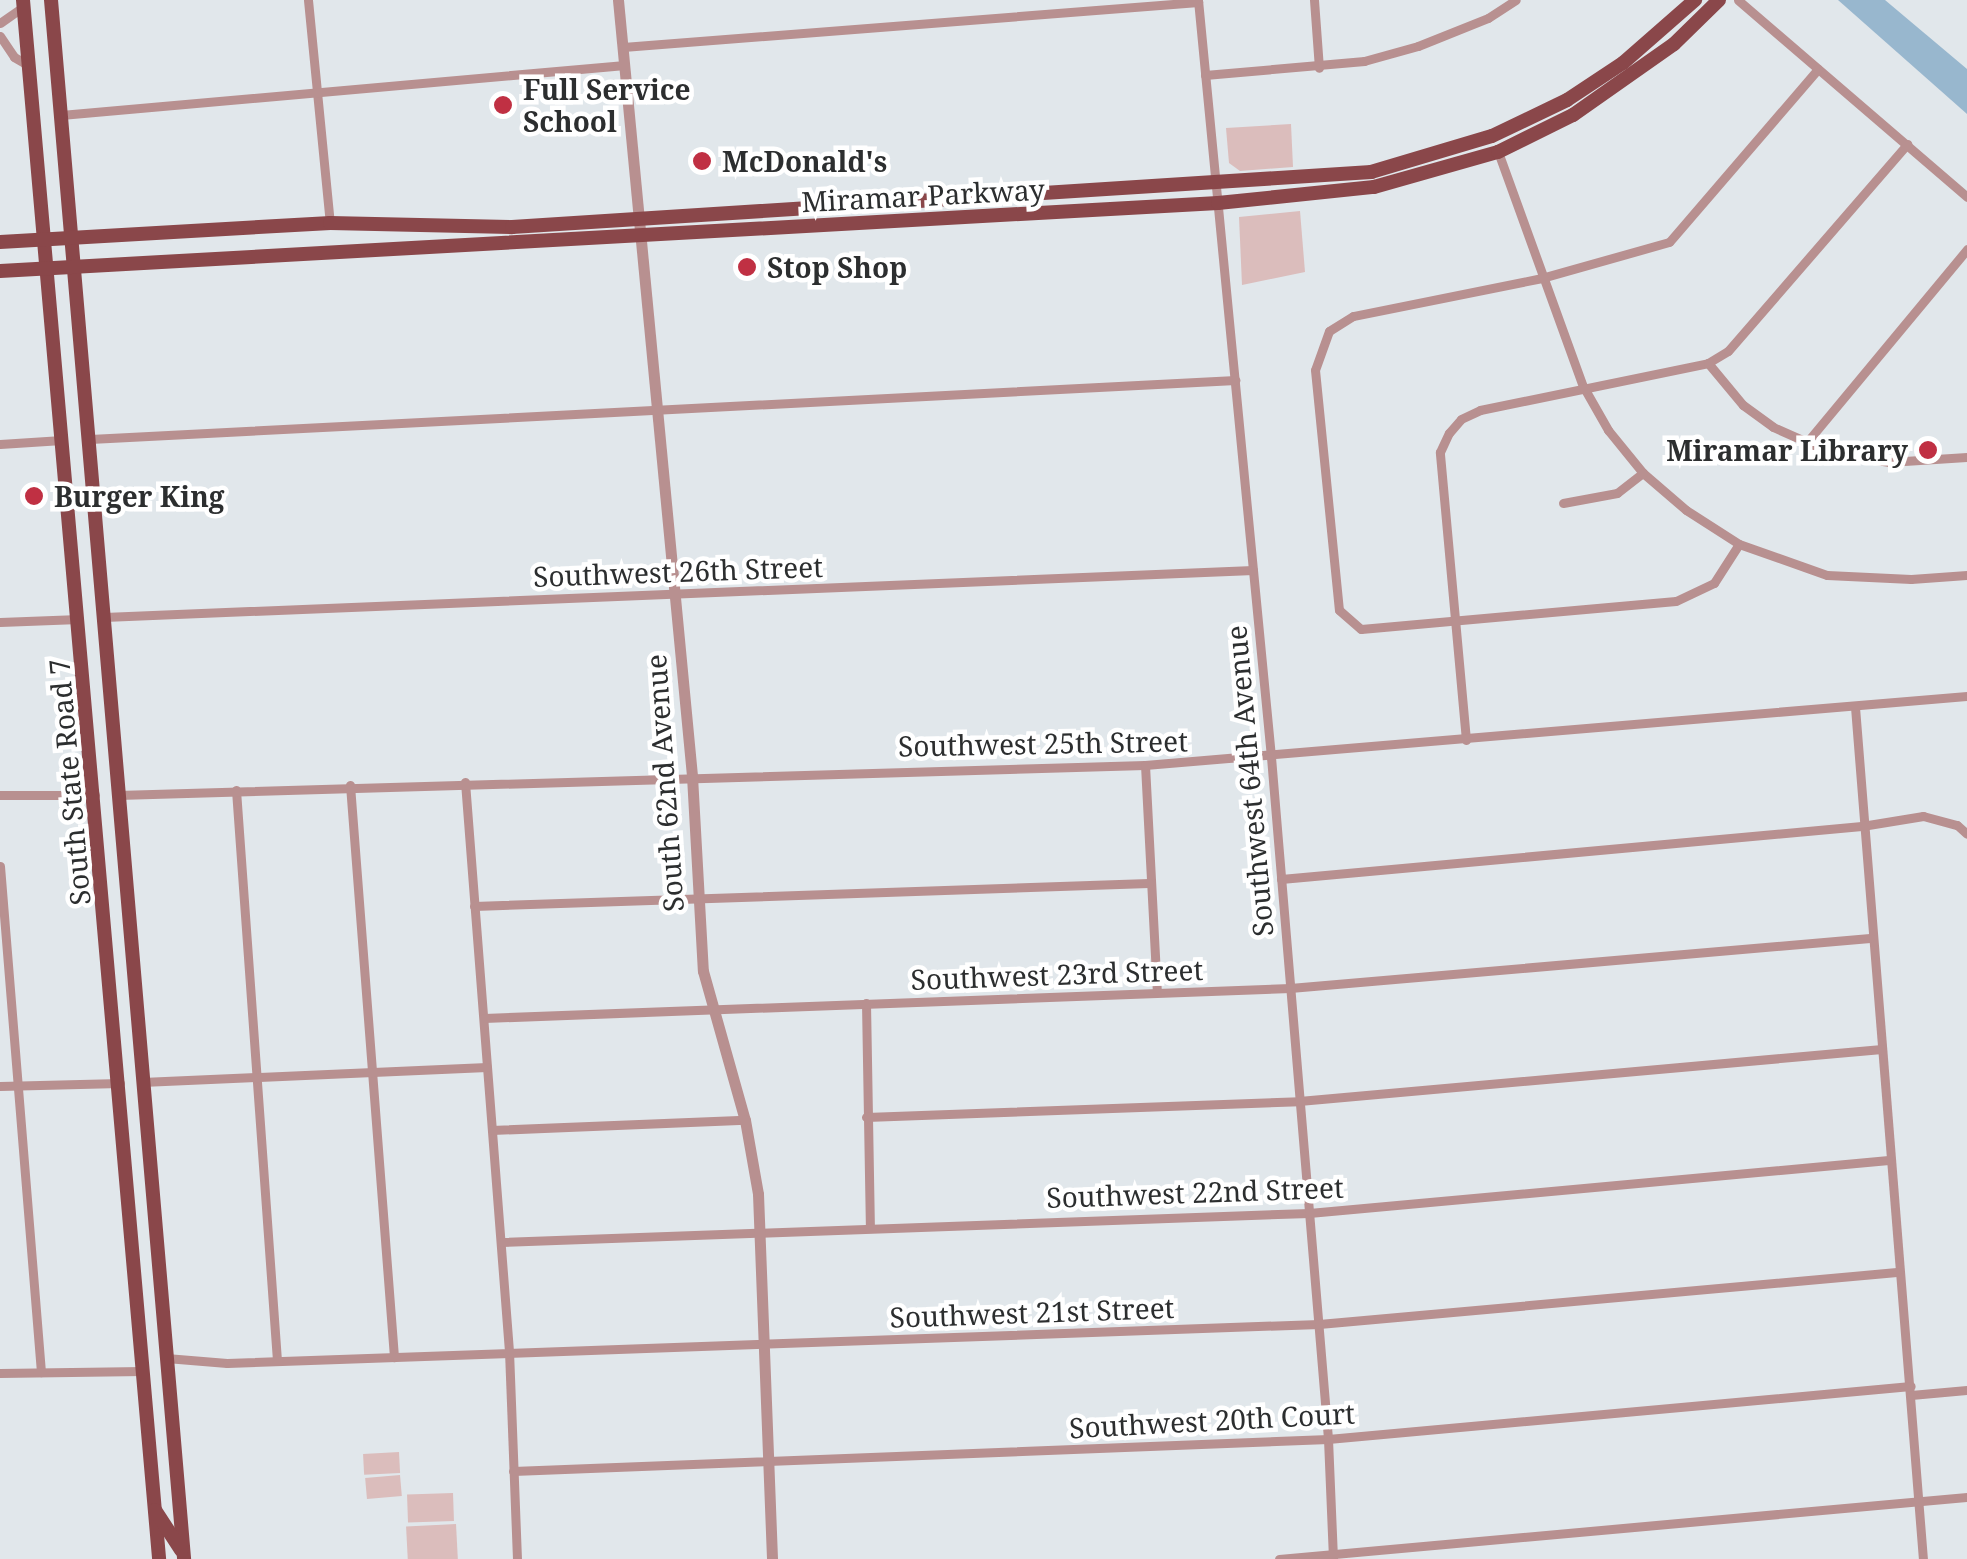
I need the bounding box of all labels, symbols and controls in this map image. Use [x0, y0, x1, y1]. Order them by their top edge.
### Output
place label: Full Service School [523, 72, 691, 138]
marker: Full Service School [492, 94, 514, 116]
place label: McDonald's [722, 144, 887, 178]
marker: McDonald's [691, 150, 713, 172]
street label: Miramar Parkway [800, 172, 1046, 218]
place label: Stop Shop [767, 250, 907, 284]
marker: Stop Shop [736, 256, 758, 278]
place label: Miramar Library [1666, 433, 1908, 467]
marker: Miramar Library [1917, 439, 1939, 461]
place label: Burger King [54, 479, 225, 513]
marker: Burger King [23, 485, 45, 507]
street label: Southwest 26th Street [533, 549, 823, 593]
street label: Southwest 64th Avenue [1219, 624, 1279, 938]
street label: South 62nd Avenue [638, 653, 690, 913]
street label: South State Road 7 [41, 657, 97, 907]
street label: Southwest 25th Street [898, 724, 1188, 762]
street label: Southwest 23rd Street [910, 952, 1204, 996]
street label: Southwest 22nd Street [1046, 1170, 1344, 1214]
street label: Southwest 21st Street [889, 1290, 1175, 1334]
street label: Southwest 20th Court [1068, 1396, 1356, 1444]

